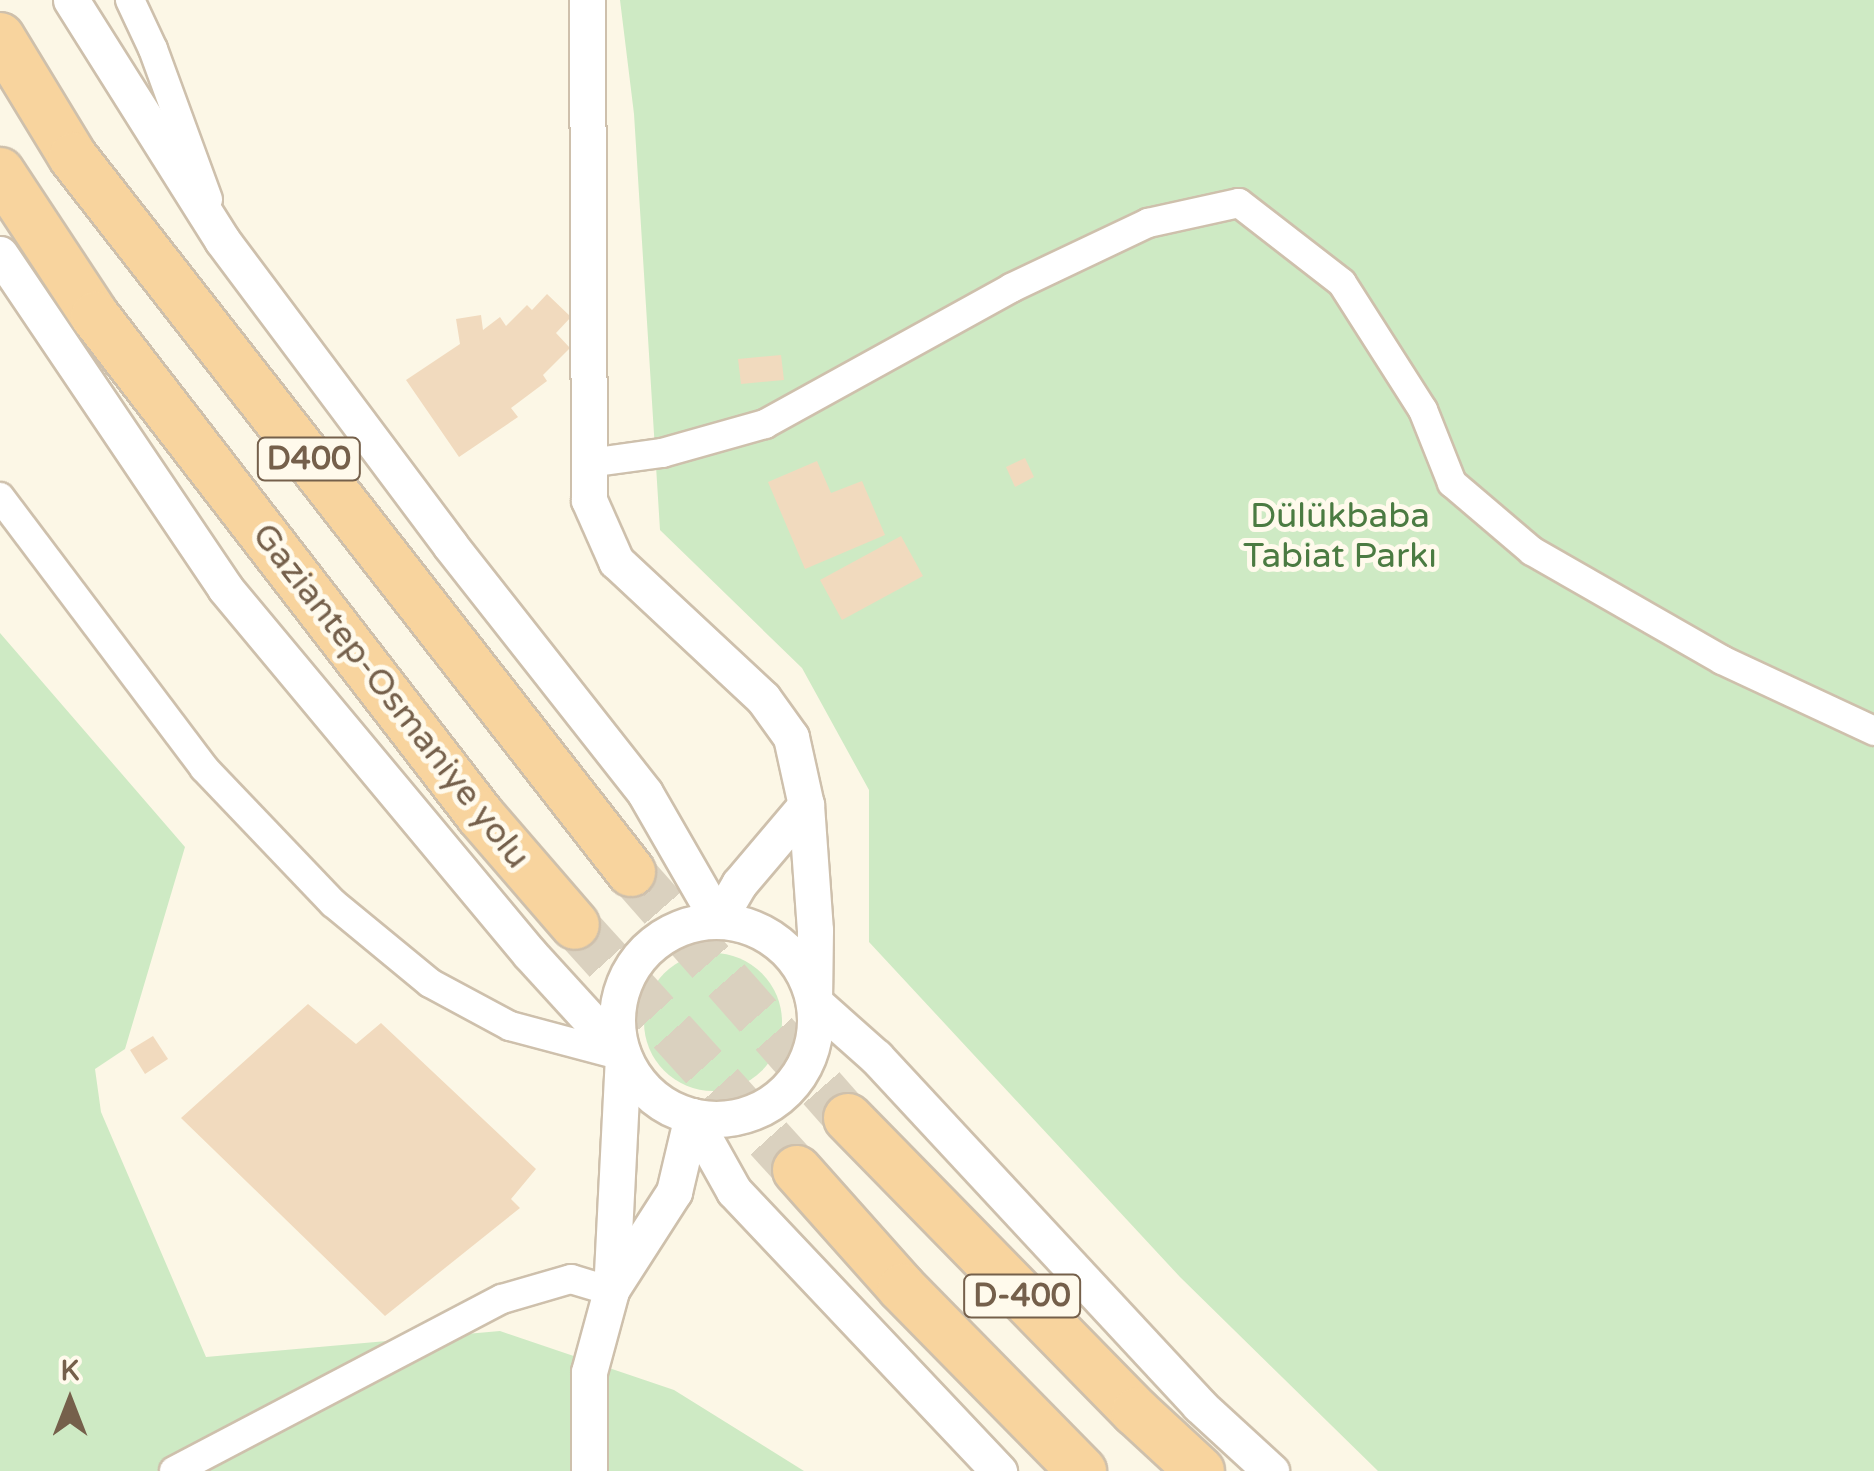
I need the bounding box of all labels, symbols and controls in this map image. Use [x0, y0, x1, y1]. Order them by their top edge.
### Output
road number: D400 [256, 432, 362, 486]
park label: Dülükbaba Tabiat Parkı [1243, 495, 1437, 577]
street label: Gaziantep-Osmaniye yolu [243, 515, 539, 877]
road number: D-400 [962, 1269, 1082, 1323]
north arrow [20, 1351, 120, 1451]
text: K [61, 1354, 79, 1388]

